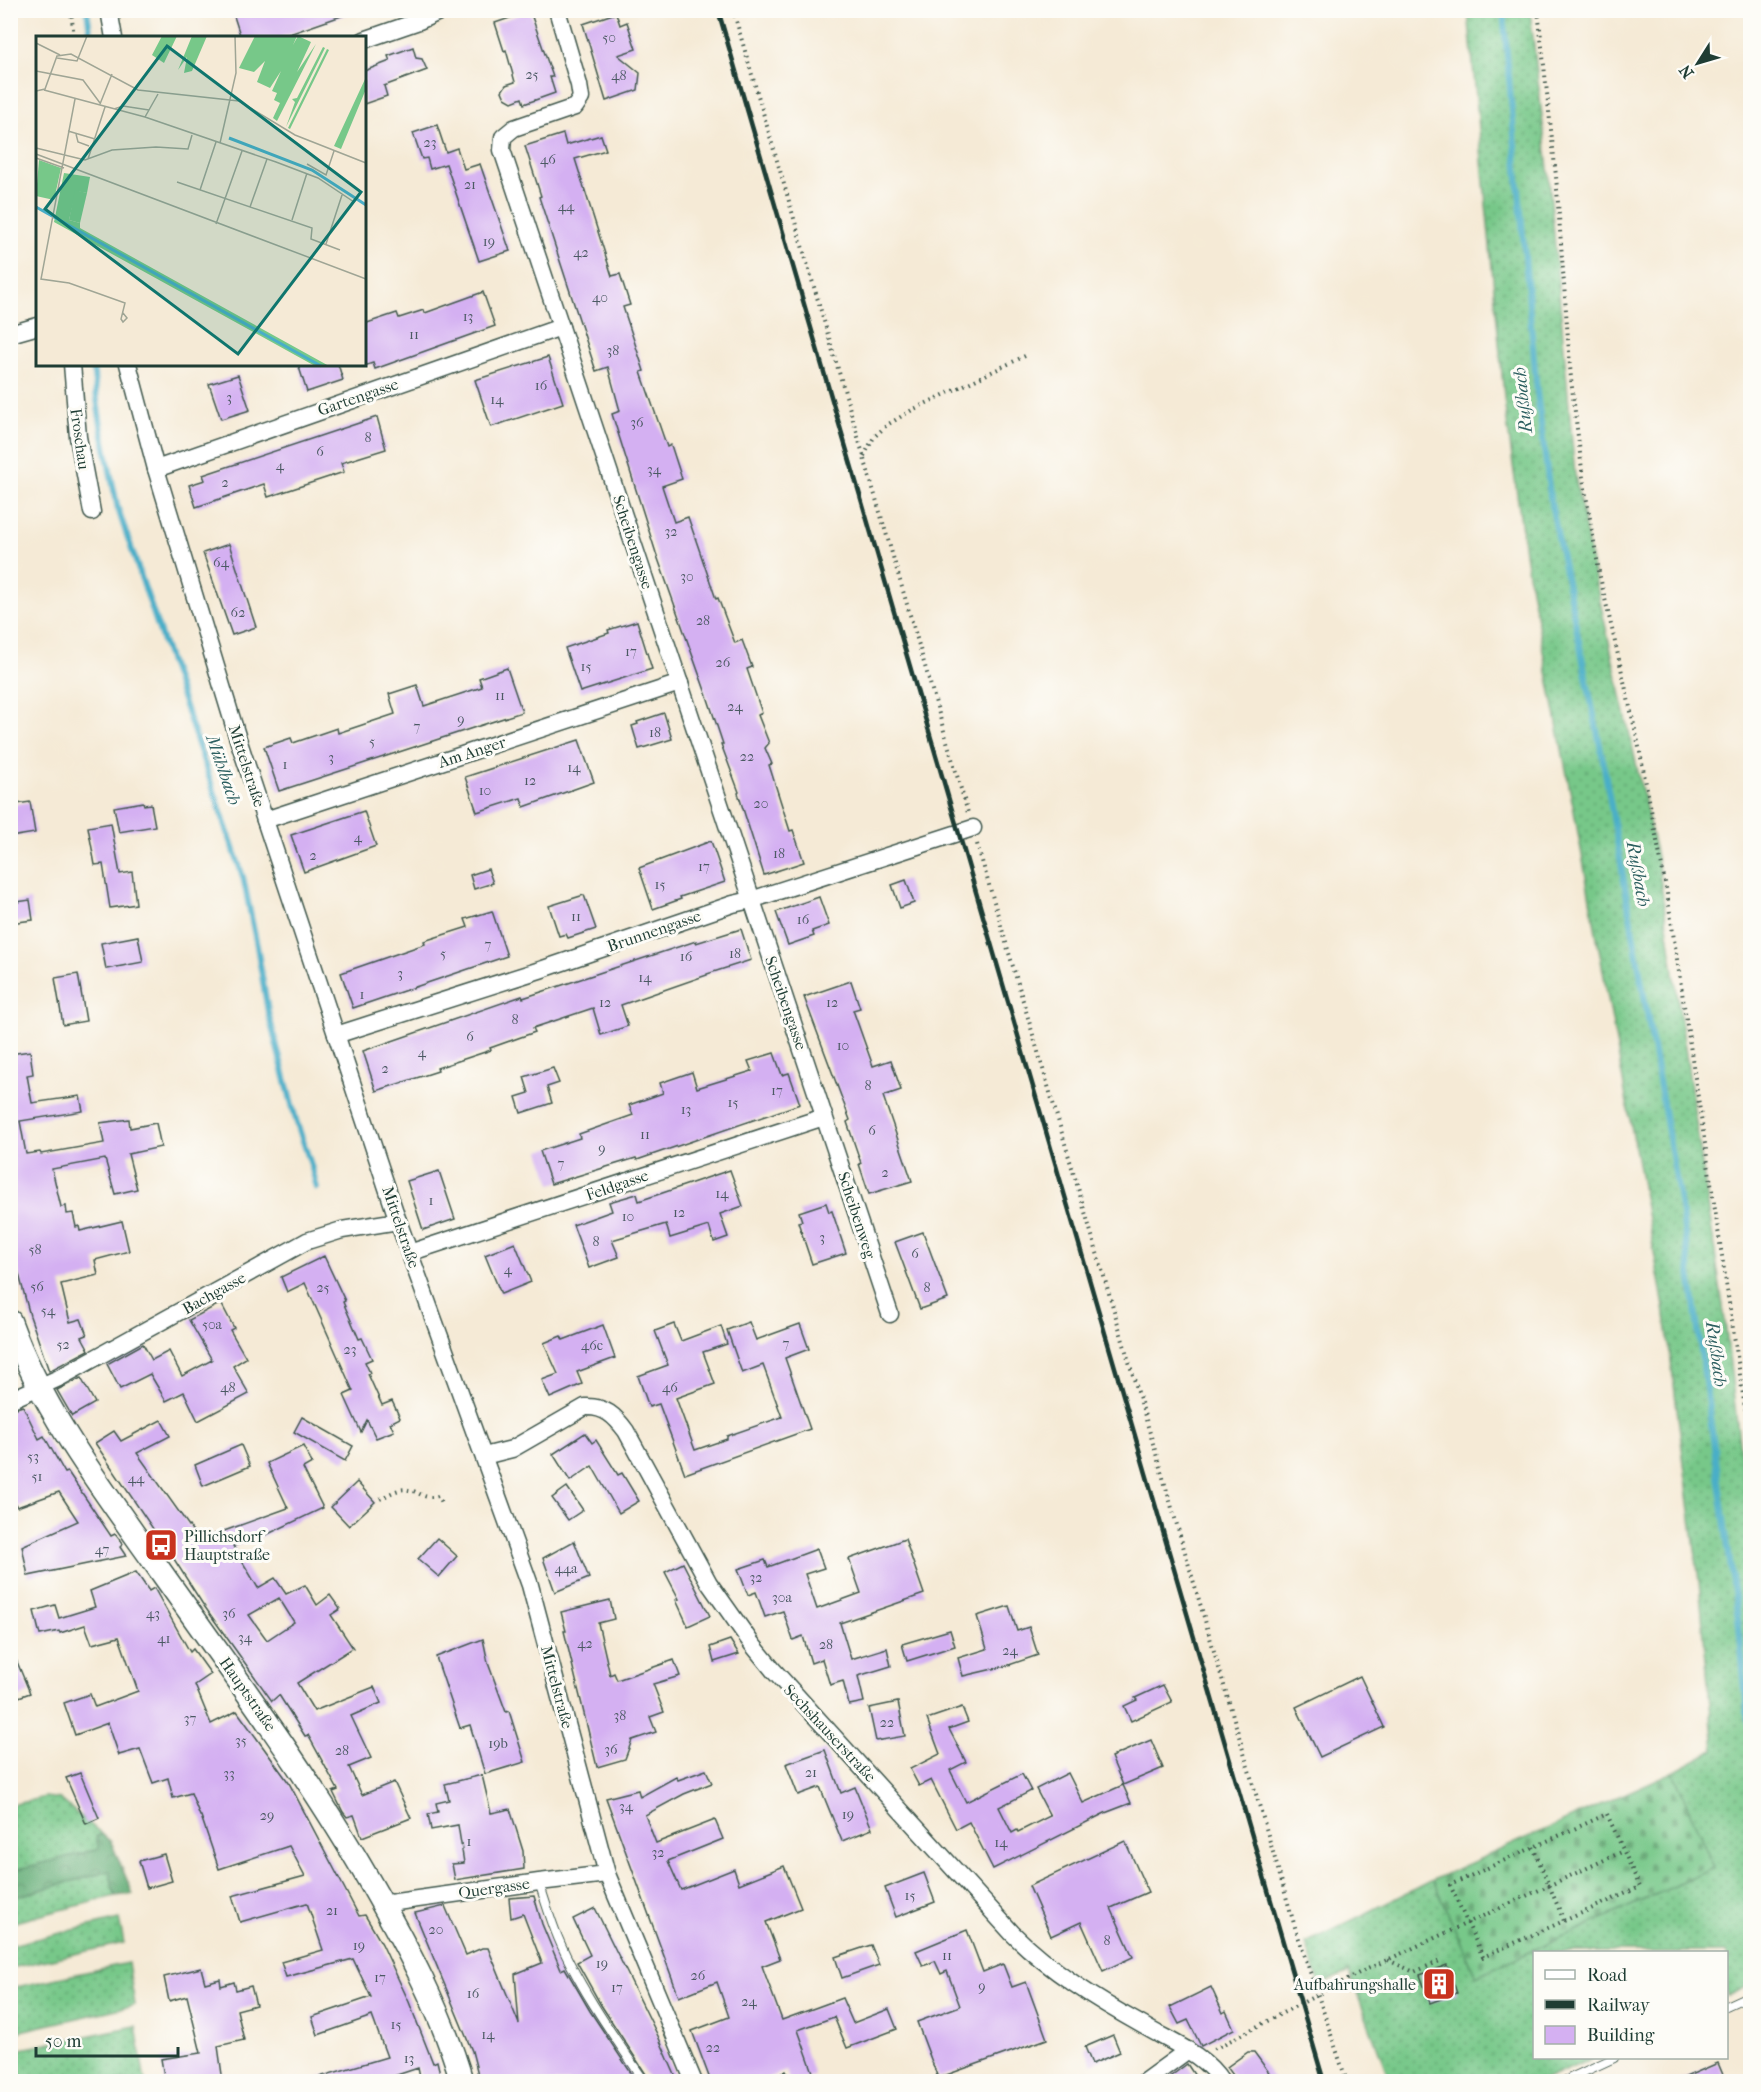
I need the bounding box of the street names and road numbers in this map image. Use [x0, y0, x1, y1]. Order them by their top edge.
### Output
street label: Gartengasse [315, 374, 401, 420]
street label: Froschau [66, 407, 94, 471]
street label: Scheibengasse [609, 492, 657, 592]
street label: Mittelstraße [225, 722, 269, 810]
street label: Am Anger [435, 732, 508, 772]
street label: Brunnengasse [605, 906, 703, 956]
street label: Scheibengasse [761, 954, 811, 1052]
street label: Feldgasse [583, 1165, 651, 1205]
street label: Scheibenweg [834, 1169, 880, 1261]
street label: Mittelstraße [378, 1184, 424, 1271]
street label: Bachgasse [179, 1268, 249, 1318]
street label: Mittelstraße [537, 1643, 577, 1731]
street label: Hauptstraße [216, 1653, 280, 1735]
street label: Sechshauserstraße [780, 1680, 880, 1786]
street label: Quergasse [457, 1874, 531, 1902]

